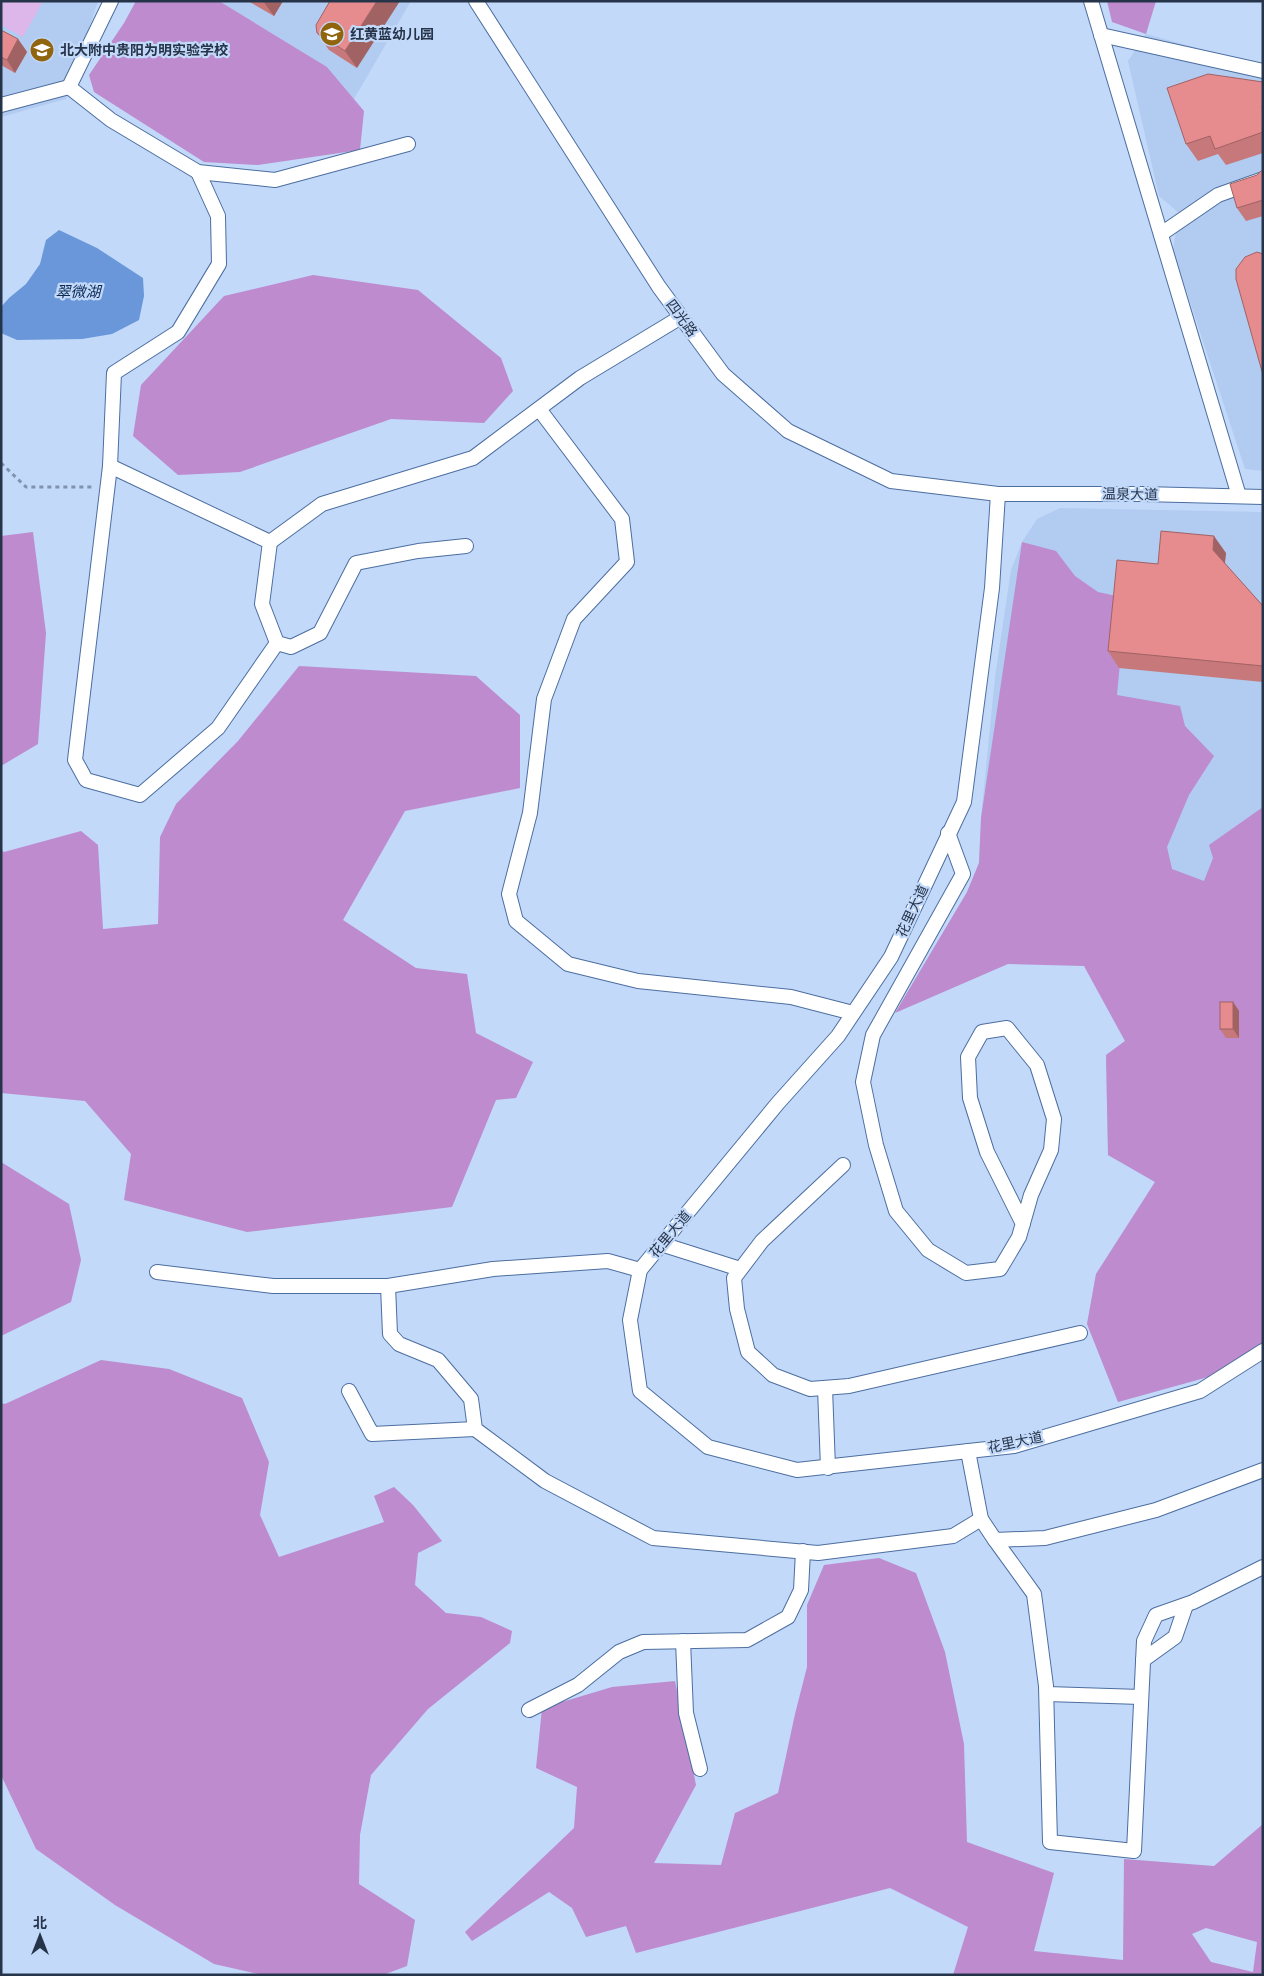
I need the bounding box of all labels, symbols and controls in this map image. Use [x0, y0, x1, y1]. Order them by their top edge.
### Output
school or university icon: 红黄蓝幼儿园 [319, 21, 345, 47]
place label: 红黄蓝幼儿园 [350, 26, 434, 42]
school or university icon: 北大附中贵阳为明实验学校 [29, 37, 55, 63]
place label: 北大附中贵阳为明实验学校 [60, 42, 228, 58]
water label: 翠微湖 [55, 283, 102, 301]
street label: 四光路 [663, 296, 701, 340]
street label: 温泉大道 [1102, 486, 1158, 502]
street label: 花里大道 [893, 882, 931, 940]
street label: 花里大道 [646, 1207, 694, 1261]
street label: 花里大道 [986, 1428, 1044, 1456]
north arrow [15, 1911, 65, 1961]
text: 北 [33, 1915, 47, 1931]

